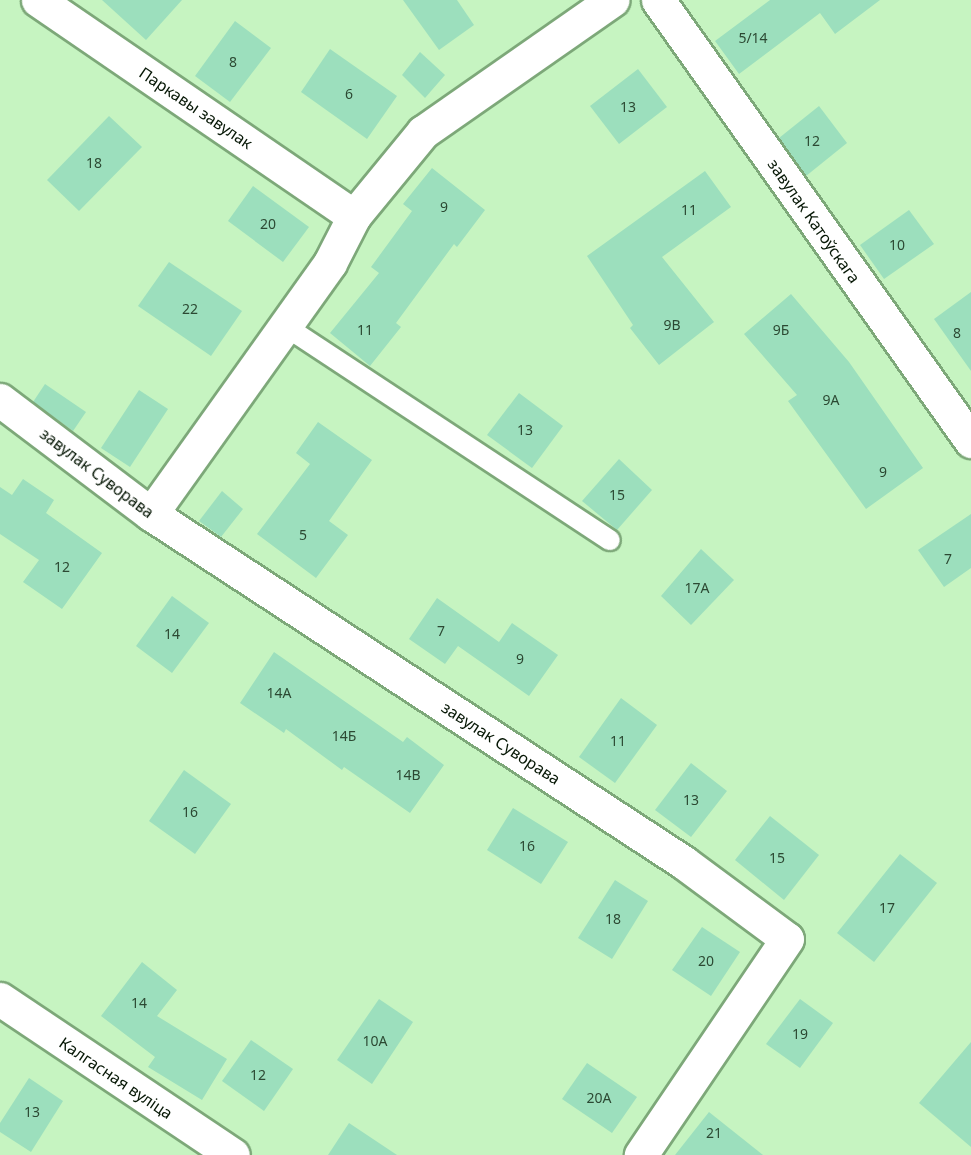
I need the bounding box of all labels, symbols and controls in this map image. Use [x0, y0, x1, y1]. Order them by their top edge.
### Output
house number: 5/14 [738, 30, 768, 46]
house number: 8 [229, 54, 237, 70]
street label: Паркавы завулак [136, 63, 256, 153]
house number: 6 [345, 86, 353, 102]
house number: 13 [620, 99, 636, 115]
house number: 12 [804, 133, 820, 149]
house number: 18 [86, 155, 102, 171]
street label: завулак Катоўскага [764, 155, 864, 287]
house number: 9 [440, 199, 448, 215]
house number: 11 [681, 202, 697, 218]
house number: 20 [260, 216, 276, 232]
house number: 10 [889, 237, 905, 253]
house number: 22 [182, 301, 198, 317]
house number: 9В [663, 317, 681, 333]
house number: 11 [357, 322, 373, 338]
house number: 9Б [773, 322, 789, 338]
house number: 8 [953, 325, 961, 341]
house number: 9А [823, 392, 839, 408]
house number: 13 [517, 422, 533, 438]
street label: завулак Суворава [36, 424, 158, 522]
house number: 9 [879, 464, 887, 480]
house number: 15 [609, 487, 625, 503]
house number: 5 [299, 527, 307, 543]
house number: 7 [944, 551, 952, 567]
house number: 12 [54, 559, 70, 575]
house number: 17А [685, 580, 709, 596]
house number: 7 [437, 623, 445, 639]
house number: 14 [164, 626, 180, 642]
house number: 9 [516, 651, 524, 667]
house number: 14А [267, 685, 291, 701]
street label: завулак Суворава [438, 698, 564, 788]
house number: 14Б [332, 728, 356, 744]
house number: 11 [610, 733, 626, 749]
house number: 14В [395, 767, 421, 783]
house number: 13 [683, 792, 699, 808]
house number: 16 [182, 804, 198, 820]
house number: 16 [519, 838, 535, 854]
house number: 15 [769, 850, 785, 866]
house number: 17 [879, 900, 895, 916]
house number: 18 [605, 911, 621, 927]
house number: 20 [698, 953, 714, 969]
house number: 14 [131, 995, 147, 1011]
house number: 19 [792, 1026, 808, 1042]
street label: Калгасная вуліца [56, 1033, 176, 1123]
house number: 10А [363, 1033, 387, 1049]
house number: 12 [250, 1067, 266, 1083]
house number: 20А [587, 1090, 611, 1106]
house number: 13 [24, 1104, 40, 1120]
house number: 21 [706, 1125, 722, 1141]

